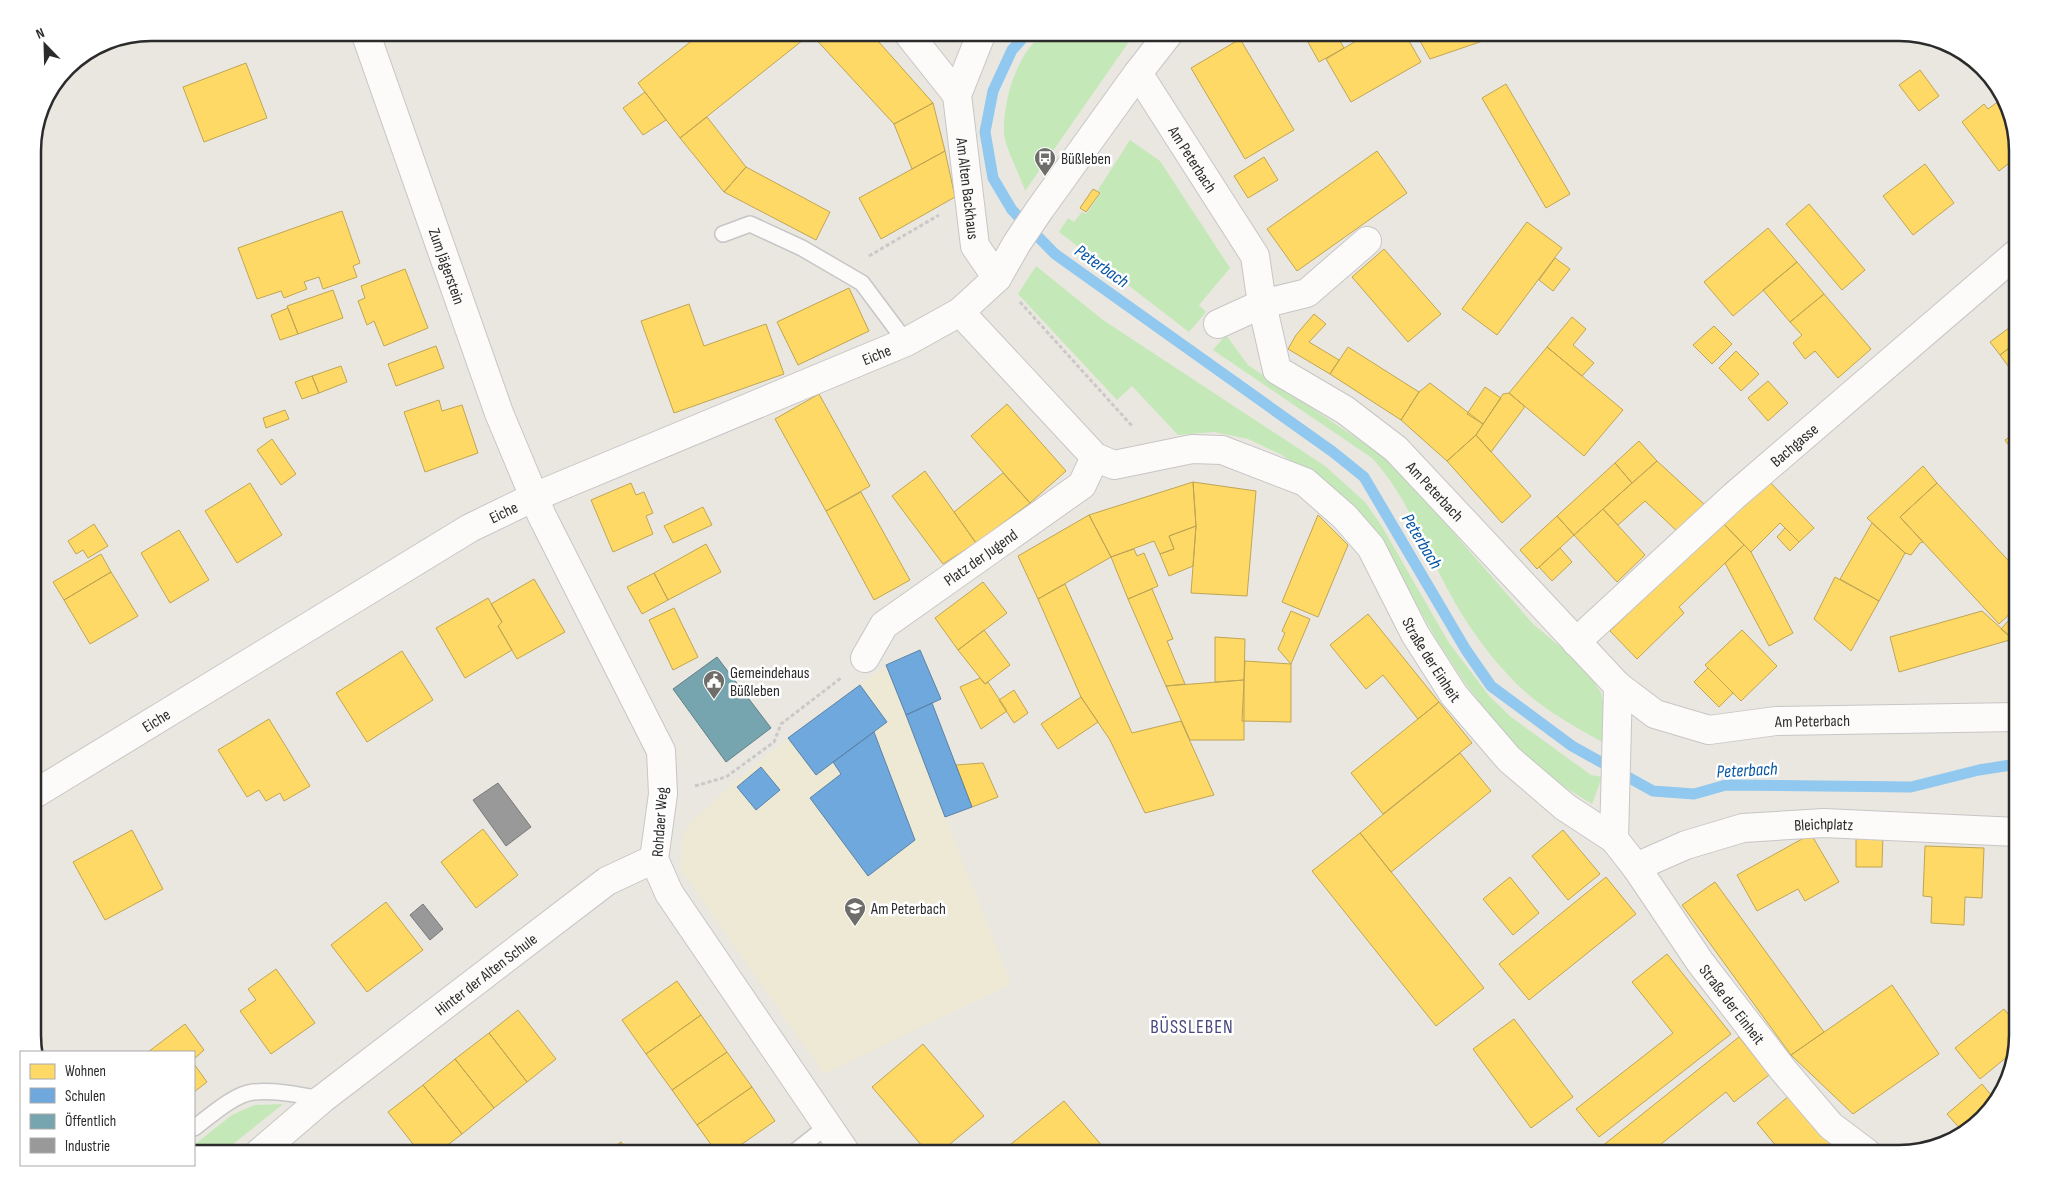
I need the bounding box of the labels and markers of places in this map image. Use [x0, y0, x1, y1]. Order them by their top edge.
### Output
bus stop icon: Büßleben [1033, 146, 1057, 177]
place label: Büßleben [1061, 150, 1111, 169]
place label: Gemeindehaus Büßleben [730, 664, 810, 701]
public building icon: Gemeindehaus Büßleben [702, 669, 726, 700]
school or university icon: Am Peterbach [843, 896, 867, 927]
place label: Am Peterbach [870, 900, 946, 919]

